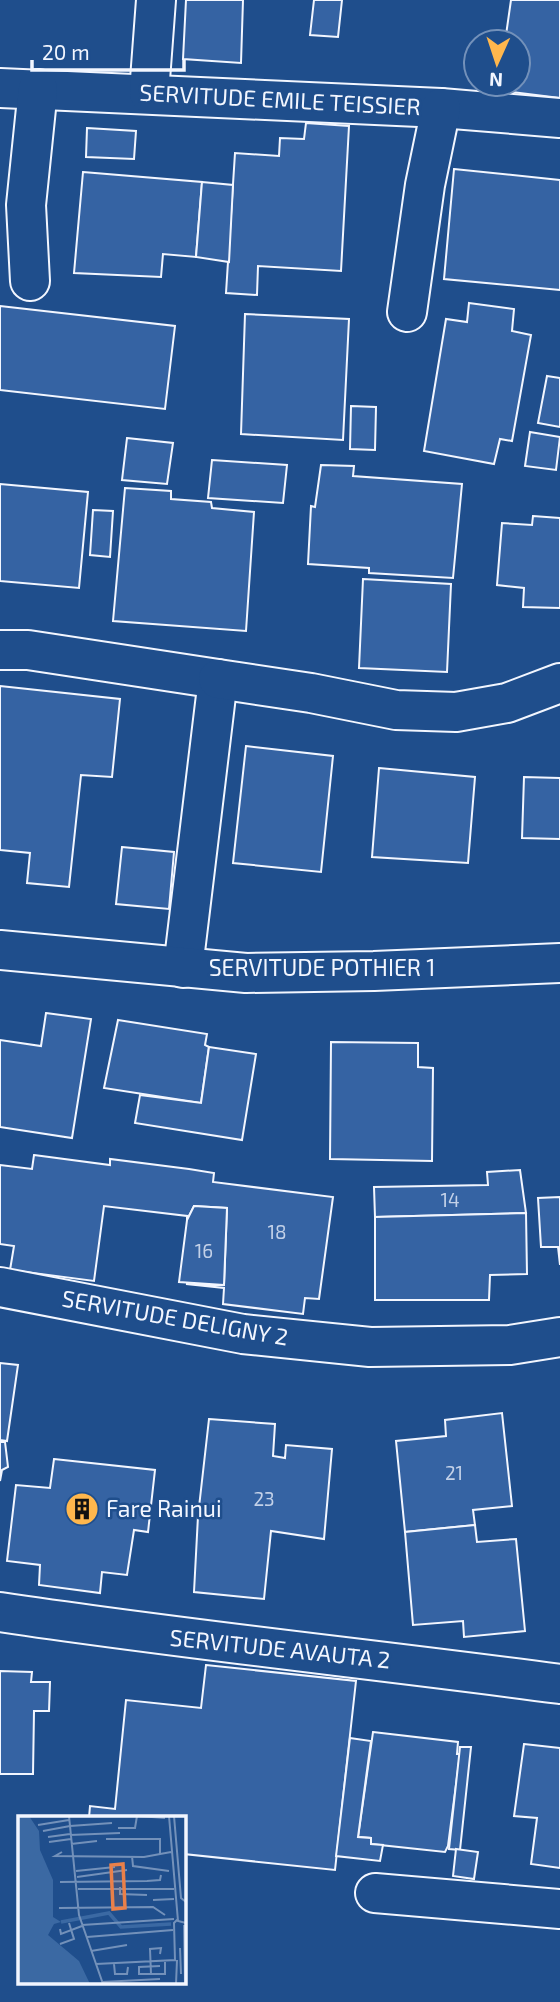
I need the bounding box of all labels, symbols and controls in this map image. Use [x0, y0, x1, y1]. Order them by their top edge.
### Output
scale bar [32, 28, 184, 72]
north arrow [462, 28, 532, 98]
text: 20 m [42, 39, 90, 64]
text: N [489, 69, 504, 92]
street label: SERVITUDE EMILE TEISSIER [139, 78, 421, 120]
street label: SERVITUDE POTHIER 1 [209, 953, 435, 981]
house number: 14 [440, 1188, 460, 1211]
house number: 18 [267, 1220, 287, 1243]
house number: 16 [195, 1239, 213, 1262]
street label: SERVITUDE DELIGNY 2 [60, 1283, 290, 1351]
house number: 21 [445, 1461, 463, 1484]
house number: 23 [253, 1487, 275, 1510]
building icon: Fare Rainui [63, 1490, 101, 1528]
place label: Fare Rainui [106, 1494, 222, 1522]
street label: SERVITUDE AVAUTA 2 [169, 1623, 392, 1674]
inset map [18, 1816, 186, 1984]

